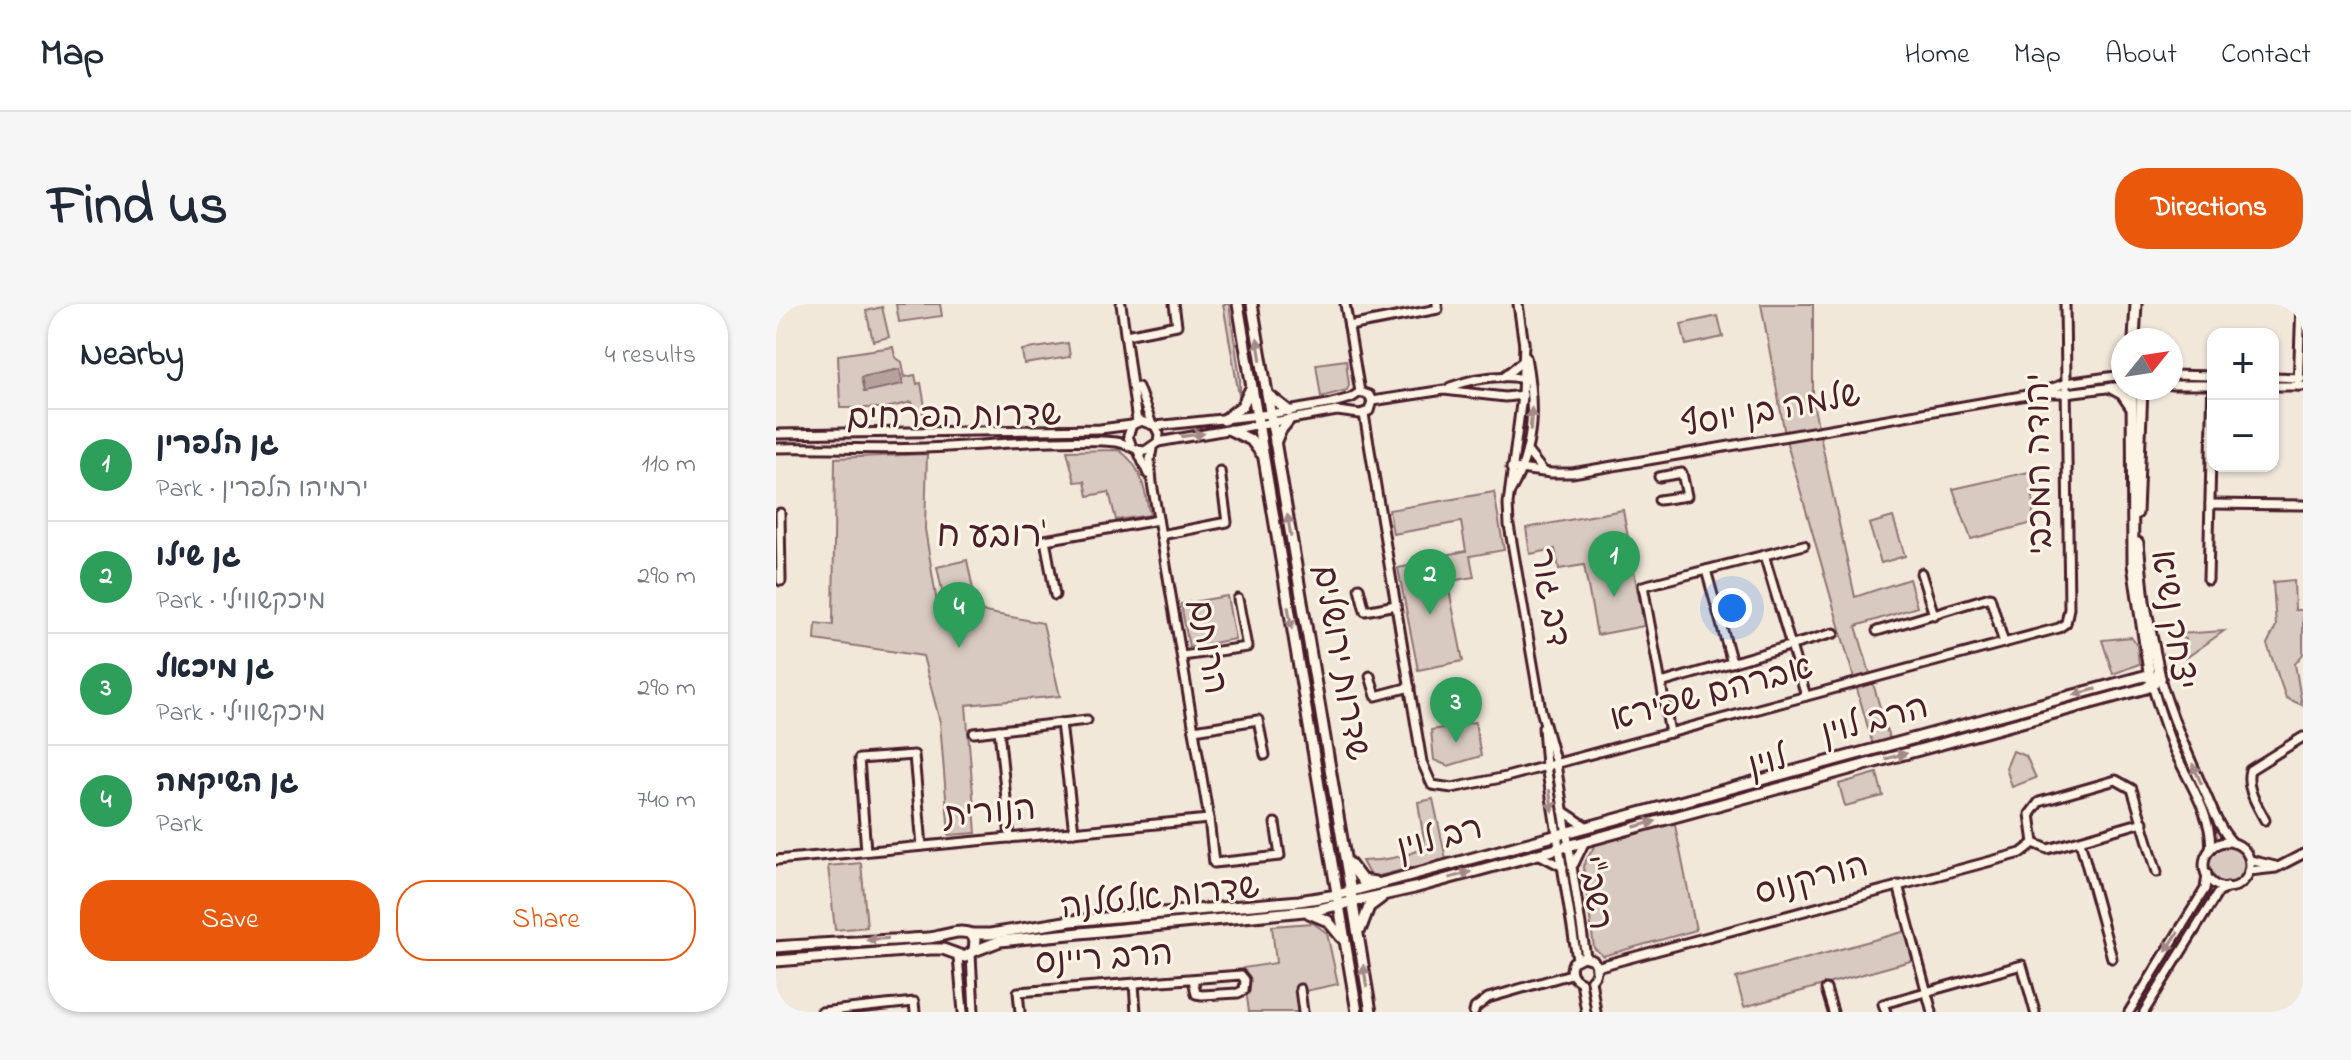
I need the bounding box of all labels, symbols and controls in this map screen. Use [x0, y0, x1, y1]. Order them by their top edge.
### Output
text: Map [40, 27, 104, 83]
text: Home [1904, 35, 1970, 76]
text: Map [2014, 35, 2061, 76]
text: About [2105, 35, 2177, 76]
text: Contact [2221, 35, 2311, 76]
text: Find us [48, 168, 228, 249]
button: Directions [2115, 168, 2303, 249]
north arrow [2111, 328, 2183, 400]
map controls [2207, 328, 2279, 472]
button: + [2207, 328, 2279, 400]
text: Nearby [80, 331, 184, 381]
one-way arrow [1253, 336, 1265, 361]
text: 4 results [605, 337, 696, 375]
street label: שלמה בן יוסף [1677, 372, 1865, 452]
street label: יהודה המכבי [2014, 373, 2068, 555]
street label: שדרות הפרחים [846, 391, 1062, 445]
button: − [2207, 400, 2279, 472]
one-way arrow [1525, 406, 1538, 431]
text: גן הלפרין [156, 424, 279, 468]
one-way arrow [1181, 428, 1206, 441]
text: 1 [102, 446, 110, 484]
text: 110 m [642, 446, 696, 484]
text: Park · ירמיהו הלפרין [156, 471, 368, 509]
district label: רובע ח' [936, 511, 1046, 564]
one-way arrow [1282, 513, 1294, 538]
pin: 1 [1588, 531, 1640, 597]
text: גן שילו [156, 536, 241, 580]
street label: דב גור [1515, 545, 1581, 651]
street label: יצחק נשיא [2135, 546, 2207, 694]
pin: 2 [1404, 549, 1456, 615]
text: 2 [100, 558, 112, 596]
text: 290 m [637, 558, 696, 596]
street label: שדרות ירושלים [1297, 561, 1381, 765]
pin: 4 [933, 582, 985, 648]
text: Park · מיכקשווילי [156, 583, 326, 621]
your location [1712, 588, 1752, 628]
street label: הרותם [1173, 595, 1239, 699]
one-way arrow [1285, 606, 1297, 631]
street label: אברהם שפירא [1605, 644, 1819, 746]
text: גן מיכאל [156, 648, 274, 692]
text: 3 [101, 670, 111, 708]
text: 290 m [637, 670, 696, 708]
pin: 3 [1430, 677, 1482, 743]
street label: הרב לוין [1816, 684, 1934, 760]
one-way arrow [2072, 686, 2097, 698]
text: Park · מיכקשווילי [156, 695, 326, 733]
street label: לוין [1743, 734, 1794, 793]
one-way arrow [1884, 749, 1908, 762]
text: גן השיקמה [156, 762, 299, 806]
one-way arrow [2190, 762, 2204, 786]
text: 4 [101, 782, 111, 820]
text: 740 m [637, 782, 696, 820]
street label: הנורית [940, 785, 1038, 843]
one-way arrow [1545, 788, 1558, 813]
street label: רב לוין [1391, 805, 1489, 875]
text: Park [156, 806, 203, 844]
one-way arrow [1632, 818, 1657, 830]
street label: הורקנוס [1749, 842, 1875, 920]
street label: רשב"י [1562, 852, 1624, 934]
street label: שדרות אלטלנה [1058, 864, 1262, 934]
one-way arrow [1448, 868, 1473, 880]
button: Save [80, 880, 380, 961]
button: Share [396, 880, 696, 961]
street label: הרב ריינס [1033, 930, 1175, 990]
one-way arrow [2165, 931, 2179, 953]
one-way arrow [864, 933, 889, 946]
one-way arrow [1358, 964, 1371, 989]

